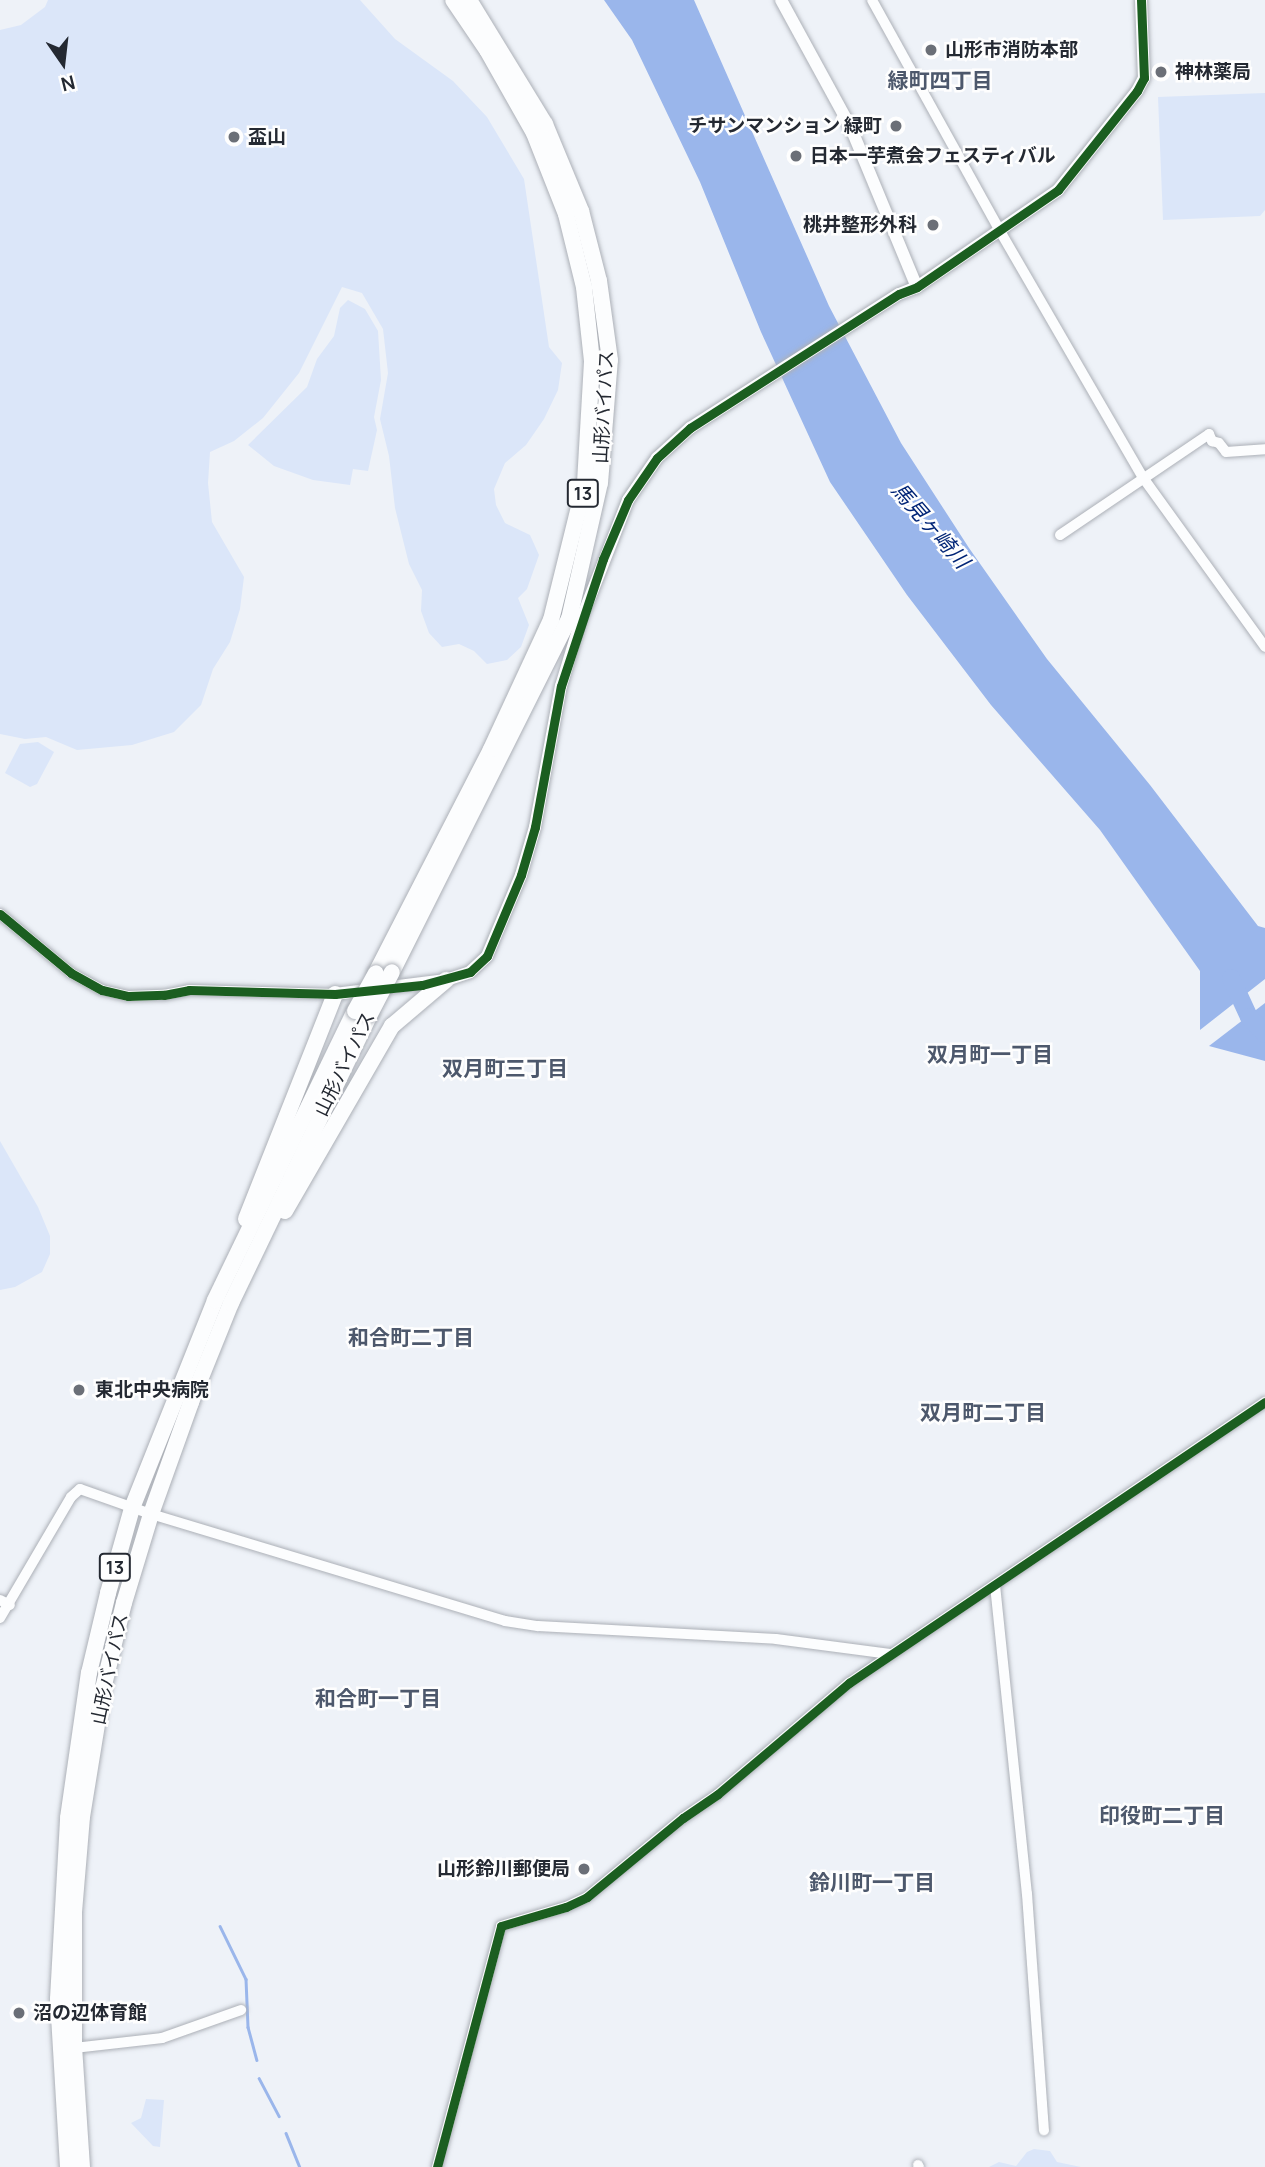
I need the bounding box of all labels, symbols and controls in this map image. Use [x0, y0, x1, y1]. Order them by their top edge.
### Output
north arrow [28, 28, 98, 98]
place label: 山形市消防本部 [945, 39, 1078, 61]
marker: 山形市消防本部 [923, 42, 939, 58]
place label: 神林薬局 [1175, 61, 1251, 83]
marker: 神林薬局 [1153, 64, 1169, 80]
district label: 緑町四丁目 [888, 67, 992, 93]
text: N [58, 69, 78, 98]
place label: チサンマンション 緑町 [688, 115, 882, 137]
marker: チサンマンション 緑町 [888, 118, 904, 134]
place label: 盃山 [248, 126, 286, 148]
marker: 盃山 [226, 129, 242, 145]
place label: 日本一芋煮会フェスティバル [810, 145, 1057, 167]
marker: 日本一芋煮会フェスティバル [788, 148, 804, 164]
place label: 桃井整形外科 [803, 214, 917, 236]
marker: 桃井整形外科 [923, 215, 943, 235]
street label: 山形バイパス [590, 349, 618, 465]
water label: 馬見ヶ崎川 [887, 477, 975, 573]
road number: 13 [566, 478, 600, 508]
street label: 山形バイパス [310, 1008, 380, 1120]
district label: 双月町一丁目 [927, 1041, 1053, 1067]
district label: 双月町三丁目 [442, 1055, 568, 1081]
district label: 和合町二丁目 [348, 1324, 474, 1350]
place label: 東北中央病院 [95, 1379, 209, 1401]
marker: 東北中央病院 [69, 1380, 89, 1400]
district label: 双月町二丁目 [920, 1399, 1046, 1425]
road number: 13 [97, 1552, 132, 1582]
street label: 山形バイパス [87, 1611, 133, 1727]
district label: 和合町一丁目 [315, 1685, 441, 1711]
district label: 印役町二丁目 [1099, 1802, 1225, 1828]
place label: 山形鈴川郵便局 [437, 1858, 570, 1880]
marker: 山形鈴川郵便局 [576, 1861, 592, 1877]
district label: 鈴川町一丁目 [809, 1869, 935, 1895]
place label: 沼の辺体育館 [33, 2002, 147, 2024]
marker: 沼の辺体育館 [11, 2005, 27, 2021]

